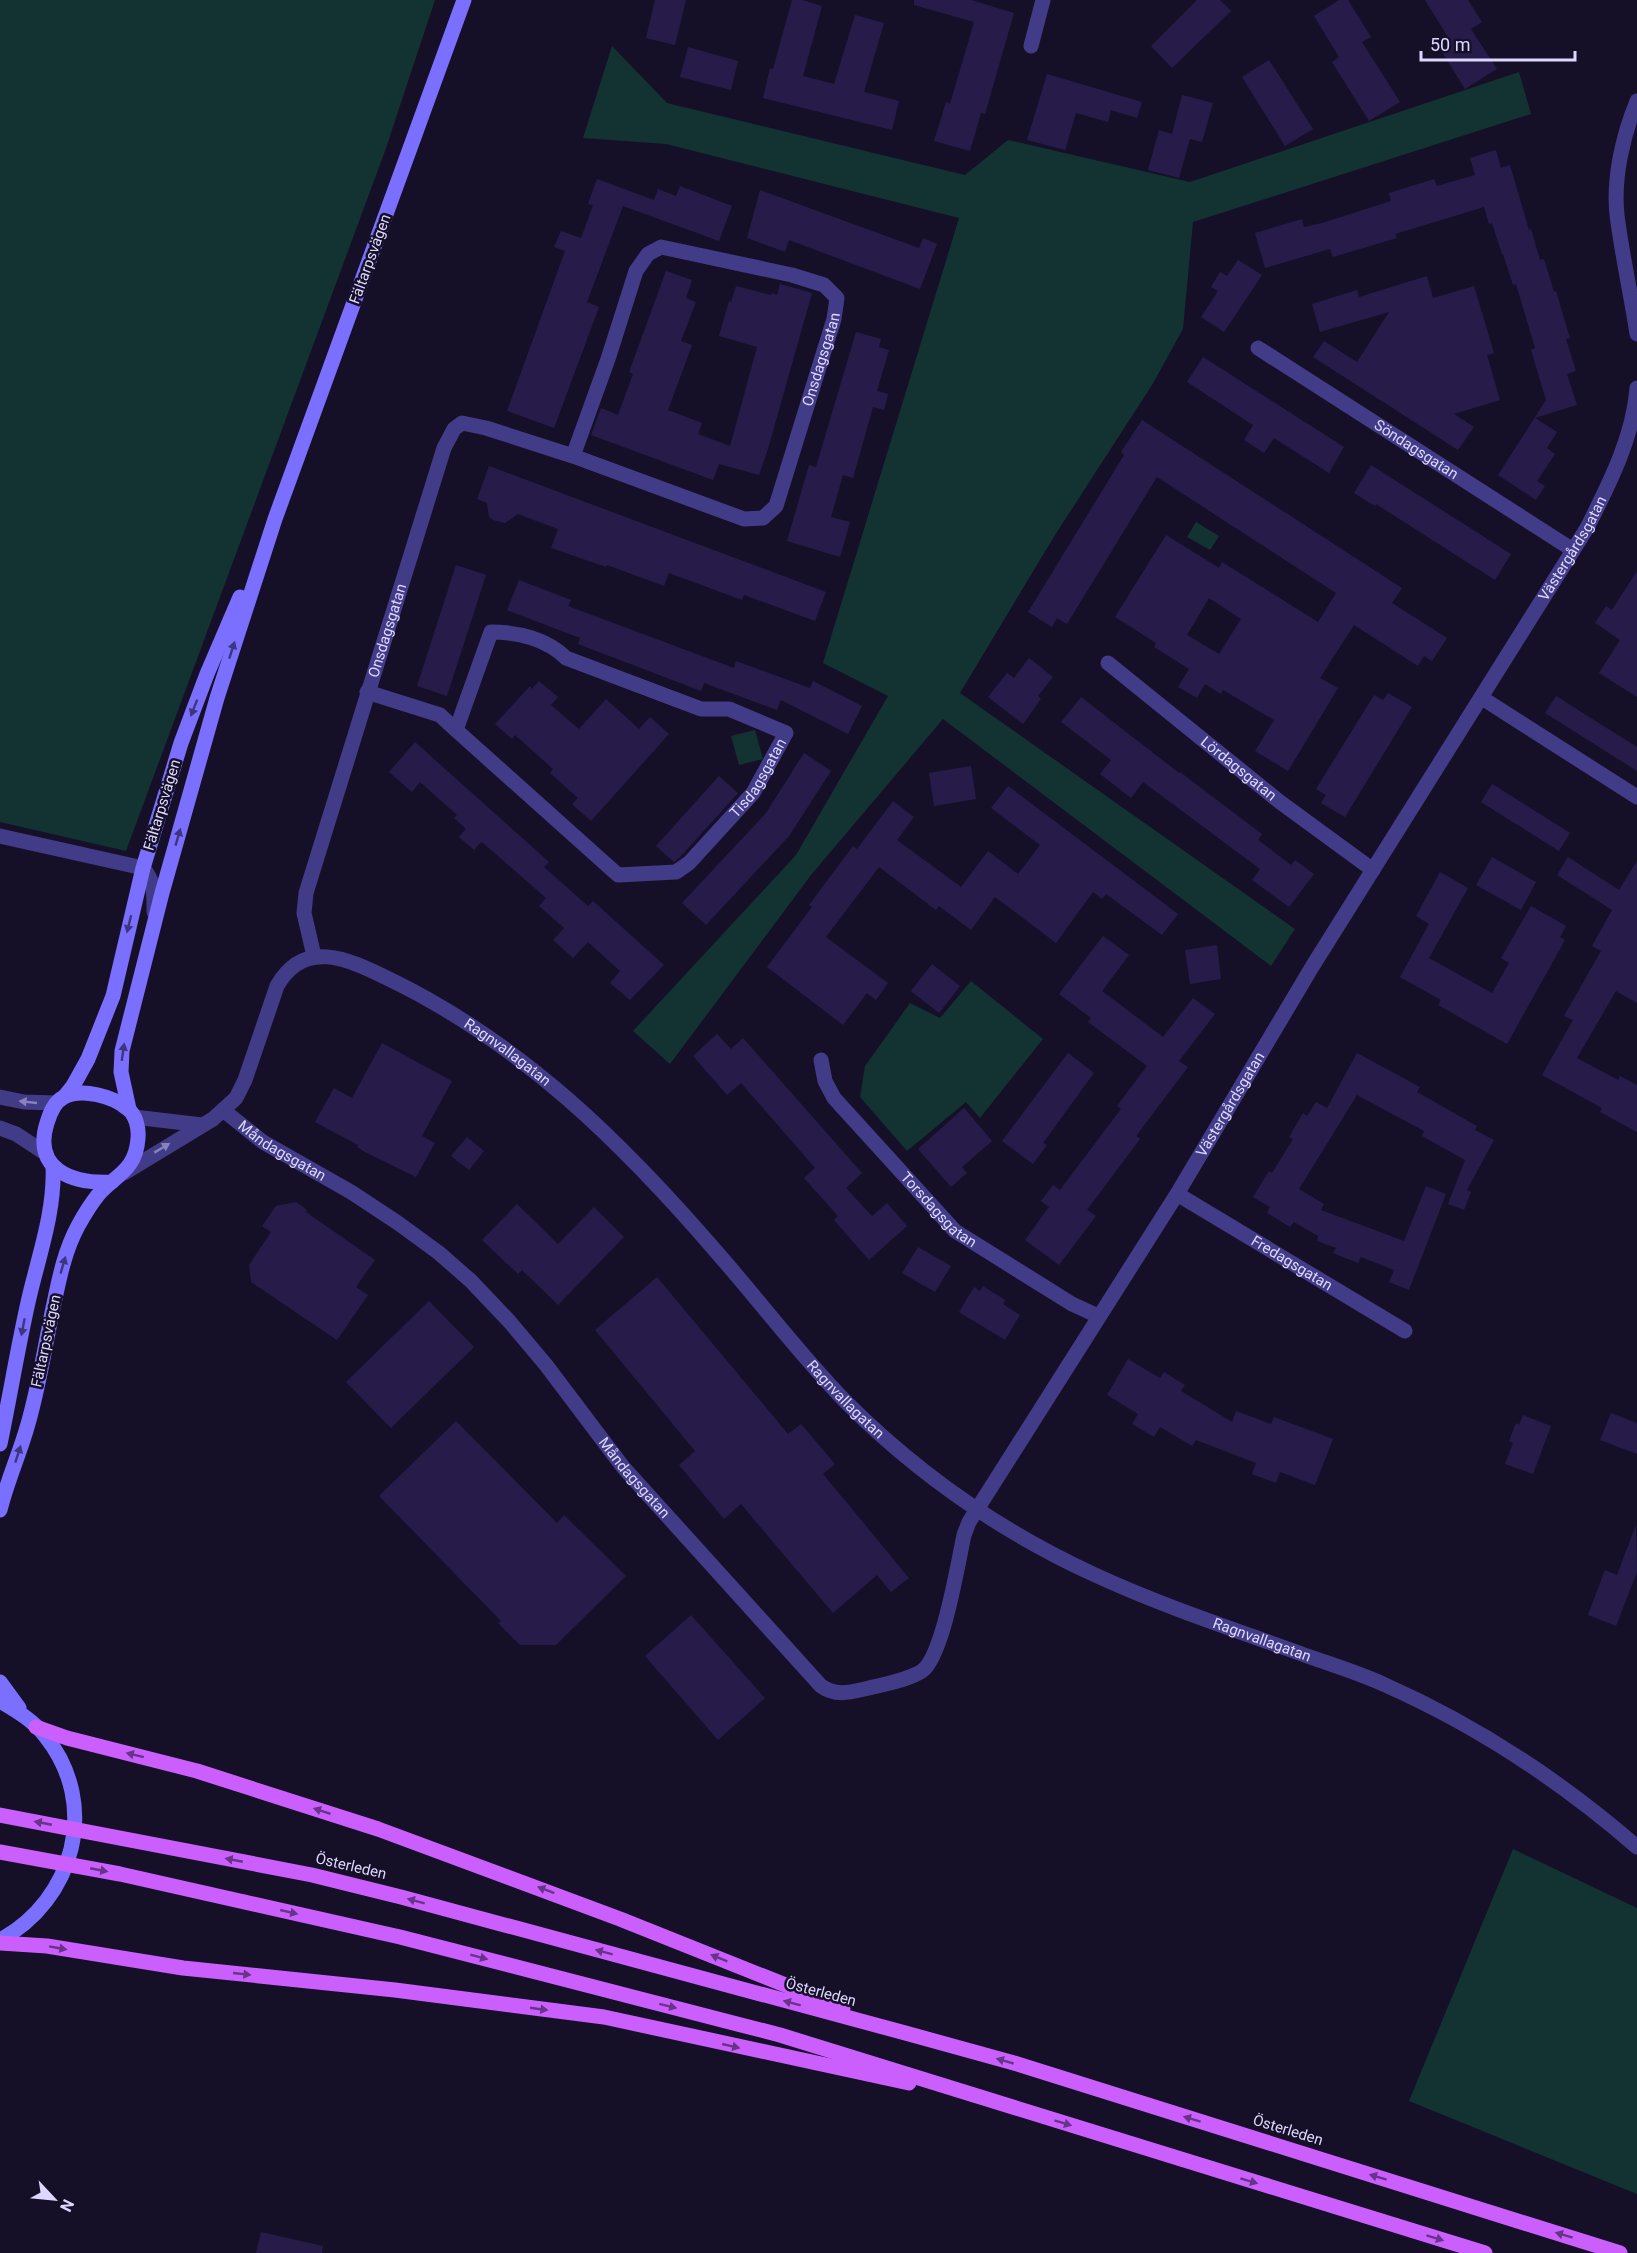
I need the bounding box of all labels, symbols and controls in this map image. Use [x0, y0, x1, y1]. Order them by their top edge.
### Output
scale bar [1421, 24, 1576, 62]
text: 50 m [1430, 34, 1470, 55]
street label: Fältarpsvägen [345, 212, 395, 306]
street label: Onsdagsgatan [798, 311, 844, 408]
street label: Söndagsgatan [1371, 416, 1462, 483]
street label: Västergårdsgatan [1535, 493, 1610, 604]
street label: Onsdagsgatan [364, 581, 410, 680]
one-way arrow [228, 641, 238, 659]
one-way arrow [189, 699, 198, 717]
street label: Lördagsgatan [1197, 733, 1280, 805]
street label: Tisdagsgatan [726, 735, 790, 821]
street label: Fältarpsvägen [140, 757, 184, 853]
one-way arrow [174, 828, 183, 846]
one-way arrow [123, 915, 133, 934]
street label: Ragnvallagatan [461, 1015, 554, 1090]
one-way arrow [118, 1042, 127, 1061]
street label: Västergårdsgatan [1192, 1049, 1268, 1160]
one-way arrow [18, 1097, 37, 1107]
street label: Måndagsgatan [234, 1117, 329, 1185]
one-way arrow [154, 1143, 170, 1154]
street label: Torsdagsgatan [897, 1168, 980, 1251]
street label: Fredagsgatan [1248, 1232, 1336, 1294]
one-way arrow [59, 1256, 68, 1274]
street label: Fältarpsvägen [27, 1293, 65, 1389]
one-way arrow [18, 1317, 27, 1336]
street label: Ragnvallagatan [803, 1357, 888, 1443]
street label: Måndagsgatan [595, 1434, 674, 1522]
one-way arrow [14, 1445, 23, 1463]
street label: Ragnvallagatan [1210, 1614, 1314, 1666]
one-way arrow [126, 1750, 144, 1760]
one-way arrow [313, 1806, 331, 1815]
one-way arrow [33, 1818, 52, 1827]
street label: Österleden [314, 1849, 388, 1883]
one-way arrow [225, 1855, 244, 1864]
one-way arrow [89, 1866, 108, 1875]
one-way arrow [536, 1885, 554, 1895]
one-way arrow [407, 1896, 425, 1905]
one-way arrow [280, 1908, 299, 1917]
one-way arrow [49, 1943, 68, 1952]
one-way arrow [595, 1946, 613, 1956]
one-way arrow [470, 1953, 488, 1963]
one-way arrow [709, 1953, 727, 1963]
one-way arrow [232, 1969, 251, 1979]
street label: Österleden [784, 1974, 858, 2010]
one-way arrow [783, 1997, 801, 2007]
one-way arrow [658, 2002, 677, 2012]
one-way arrow [530, 2004, 549, 2013]
one-way arrow [722, 2041, 740, 2051]
one-way arrow [996, 2056, 1014, 2065]
street label: Österleden [1251, 2111, 1325, 2149]
one-way arrow [1183, 2114, 1201, 2123]
one-way arrow [1054, 2118, 1072, 2128]
north arrow [24, 2169, 84, 2229]
one-way arrow [1369, 2172, 1387, 2181]
one-way arrow [1240, 2177, 1258, 2186]
text: N [56, 2196, 78, 2215]
one-way arrow [1555, 2230, 1573, 2240]
one-way arrow [1426, 2234, 1444, 2243]

